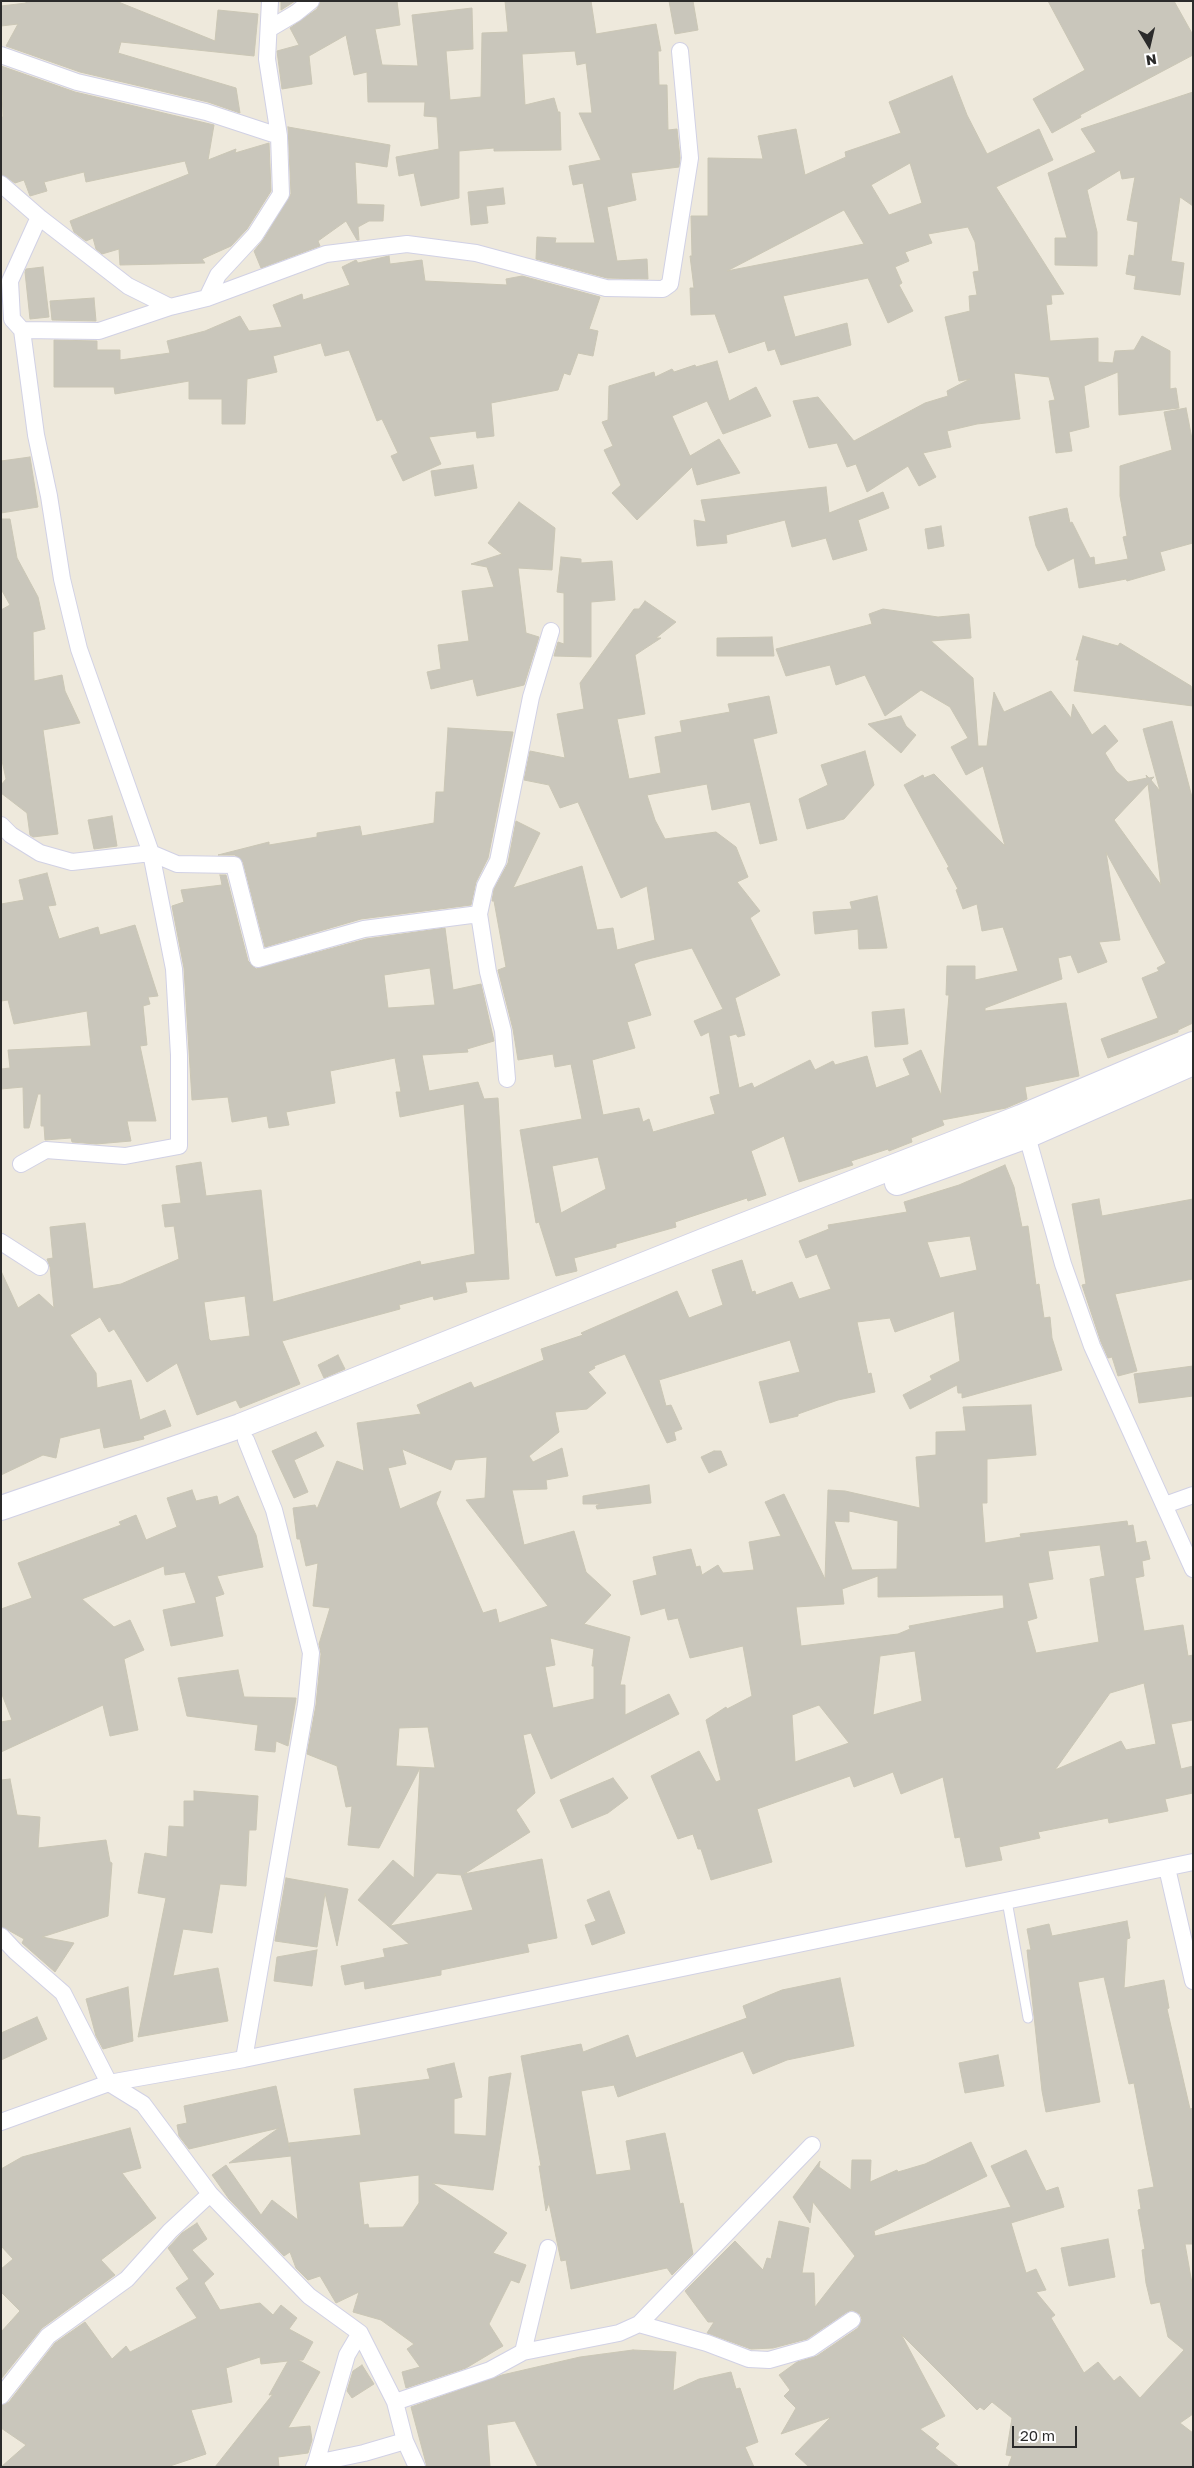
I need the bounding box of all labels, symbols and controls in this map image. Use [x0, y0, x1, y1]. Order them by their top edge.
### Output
north arrow [1124, 20, 1174, 70]
text: N [1145, 51, 1158, 70]
scale bar [1014, 2416, 1079, 2448]
text: 20 m [1020, 2426, 1055, 2444]

